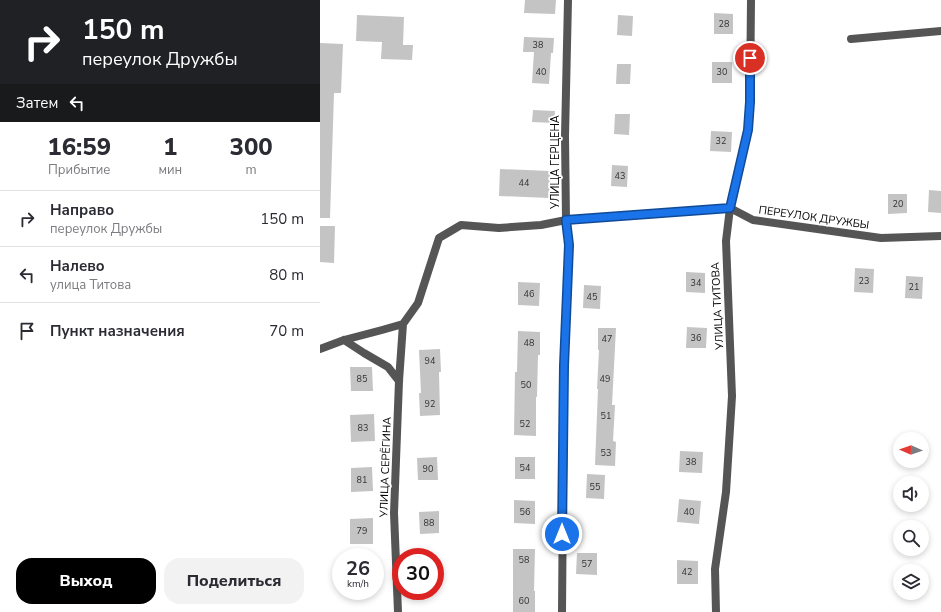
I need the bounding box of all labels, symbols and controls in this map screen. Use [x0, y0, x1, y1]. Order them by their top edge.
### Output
text: 150 m [82, 11, 165, 49]
icon: right [16, 16, 68, 68]
house number: 28 [719, 18, 729, 30]
house number: 38 [533, 39, 543, 51]
pin [733, 41, 767, 75]
text: переулок Дружбы [82, 47, 238, 71]
icon: arrive [739, 47, 761, 69]
house number: 40 [536, 66, 546, 78]
house number: 30 [717, 66, 727, 78]
icon: left [66, 92, 88, 114]
text: Затем [16, 93, 58, 113]
street label: УЛИЦА ГЕРЦЕНА [548, 115, 563, 210]
text: 16:59 [47, 131, 111, 163]
text: 1 [163, 131, 178, 163]
text: 300 [229, 131, 273, 163]
house number: 32 [716, 135, 726, 147]
text: Прибытие [48, 161, 110, 179]
text: мин [158, 161, 182, 179]
text: m [246, 161, 257, 179]
house number: 43 [615, 170, 625, 182]
house number: 44 [519, 177, 530, 189]
house number: 20 [893, 198, 903, 210]
text: Направо [50, 200, 114, 220]
street label: ПЕРЕУЛОК ДРУЖБЫ [758, 202, 870, 233]
icon: right [16, 208, 38, 230]
text: 150 m [260, 209, 304, 229]
text: переулок Дружбы [50, 220, 162, 238]
text: Налево [50, 256, 105, 276]
street label: УЛИЦА ТИТОВА [708, 262, 727, 351]
icon: left [16, 264, 38, 286]
text: 80 m [269, 265, 304, 285]
house number: 23 [859, 275, 869, 287]
text: улица Титова [50, 276, 131, 294]
house number: 34 [691, 277, 702, 289]
house number: 21 [909, 281, 919, 293]
house number: 46 [524, 288, 534, 300]
house number: 45 [587, 291, 597, 303]
icon: arrive [16, 320, 38, 342]
text: Пункт назначения [50, 321, 185, 341]
text: 70 m [269, 321, 304, 341]
house number: 36 [691, 332, 701, 344]
house number: 47 [602, 333, 612, 345]
house number: 48 [524, 337, 534, 349]
house number: 94 [425, 355, 436, 367]
house number: 85 [357, 373, 367, 385]
house number: 49 [600, 373, 610, 385]
house number: 50 [521, 379, 531, 391]
house number: 92 [425, 398, 435, 410]
house number: 51 [601, 410, 611, 422]
street label: УЛИЦА СЕРЁГИНА [376, 416, 395, 519]
house number: 52 [520, 418, 530, 430]
house number: 83 [358, 422, 368, 434]
north arrow [893, 432, 929, 468]
map controls [893, 432, 929, 600]
house number: 53 [601, 447, 611, 459]
house number: 38 [686, 456, 696, 468]
house number: 54 [520, 462, 531, 474]
house number: 90 [423, 463, 433, 475]
house number: 81 [357, 474, 367, 486]
button: sound [893, 476, 929, 512]
house number: 55 [590, 481, 600, 493]
house number: 56 [520, 506, 530, 518]
house number: 40 [684, 506, 694, 518]
position arrow [541, 513, 583, 555]
house number: 88 [424, 517, 434, 529]
button: search [893, 520, 929, 556]
house number: 79 [357, 525, 367, 537]
speed limit sign: 30 [392, 548, 444, 600]
house number: 58 [519, 554, 529, 566]
text: 26 [346, 555, 370, 582]
button: Выход [16, 558, 156, 604]
button: Поделиться [164, 558, 304, 604]
house number: 57 [582, 558, 592, 570]
button: layers [893, 564, 929, 600]
house number: 42 [682, 566, 692, 578]
text: km/h [347, 577, 369, 591]
house number: 60 [519, 595, 529, 607]

